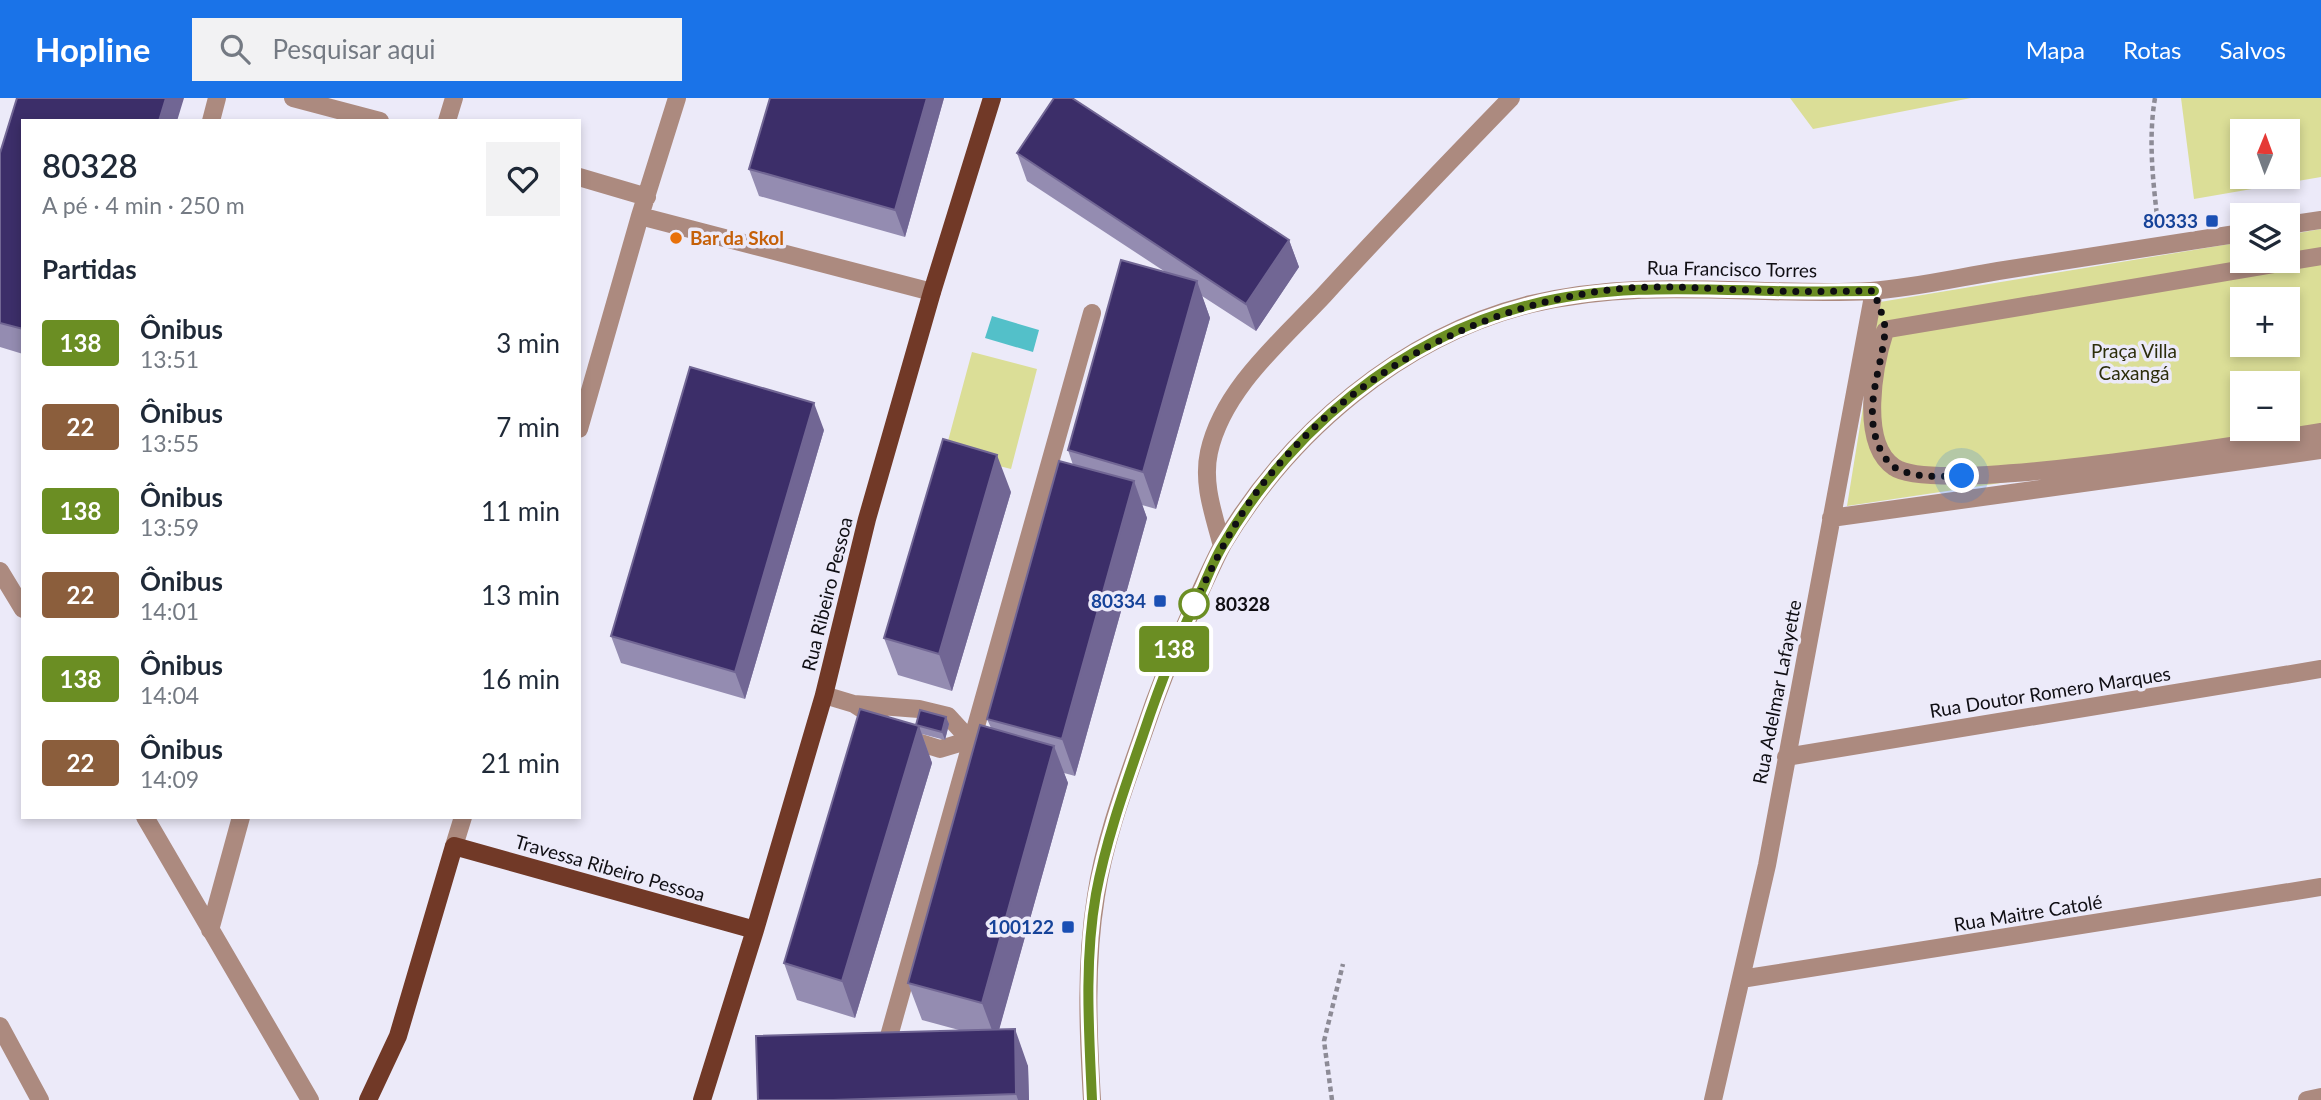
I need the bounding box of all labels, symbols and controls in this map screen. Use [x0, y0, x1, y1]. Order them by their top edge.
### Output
search box [192, 18, 682, 81]
text: Hopline [35, 29, 150, 69]
icon: search [216, 30, 254, 68]
text: Pesquisar aqui [272, 33, 436, 65]
text: Mapa [2026, 35, 2085, 64]
text: Rotas [2123, 35, 2182, 64]
text: Salvos [2220, 35, 2286, 64]
north arrow [2230, 119, 2300, 189]
map controls [2230, 119, 2300, 441]
button: heart [486, 142, 560, 216]
text: 80328 [42, 145, 138, 185]
text: A pé · 4 min · 250 m [42, 191, 245, 219]
button: layers [2230, 203, 2300, 273]
place label: 80333 [2143, 209, 2198, 232]
marker: 80333 [2204, 213, 2220, 229]
place label: Bar da Skol [690, 226, 784, 249]
marker: Bar da Skol [668, 230, 684, 246]
text: Partidas [42, 253, 137, 285]
street label: Rua Francisco Torres [1647, 256, 1817, 281]
button: + [2230, 287, 2300, 357]
text: Ônibus [140, 313, 223, 345]
text: 3 min [496, 327, 560, 359]
text: 138 [60, 328, 101, 357]
park label: Praça Villa Caxangá [2091, 339, 2177, 384]
text: 13:51 [140, 345, 199, 373]
button: − [2230, 371, 2300, 441]
text: Ônibus [140, 397, 223, 429]
text: 7 min [496, 411, 560, 443]
text: 22 [67, 412, 94, 441]
text: 13:55 [140, 429, 199, 457]
your location [1944, 458, 1979, 493]
text: Ônibus [140, 481, 223, 513]
text: 11 min [481, 495, 560, 527]
text: 138 [60, 496, 101, 525]
text: 13:59 [140, 513, 199, 541]
street label: Rua Ribeiro Pessoa [796, 515, 857, 673]
text: Ônibus [140, 565, 223, 597]
text: 13 min [481, 579, 560, 611]
text: 22 [67, 580, 94, 609]
place label: 80334 [1091, 589, 1146, 612]
marker: 80328 [1179, 589, 1209, 619]
place label: 80328 [1215, 592, 1270, 615]
marker: 80334 [1152, 593, 1168, 609]
text: 14:01 [140, 597, 199, 625]
street label: Rua Adelmar Lafayette [1747, 598, 1806, 786]
line badge: 138 [1134, 626, 1214, 672]
text: 138 [1153, 634, 1195, 663]
text: Ônibus [140, 649, 223, 681]
street label: Rua Doutor Romero Marques [1928, 661, 2172, 722]
text: 16 min [481, 663, 560, 695]
text: 138 [60, 664, 101, 693]
text: 14:04 [140, 681, 199, 709]
text: Ônibus [140, 733, 223, 765]
text: 21 min [481, 747, 560, 779]
text: 22 [67, 748, 94, 777]
text: 14:09 [140, 765, 199, 793]
street label: Travessa Ribeiro Pessoa [512, 829, 708, 906]
street label: Rua Maitre Catolé [1952, 889, 2104, 936]
place label: 100122 [988, 915, 1054, 938]
marker: 100122 [1060, 919, 1076, 935]

